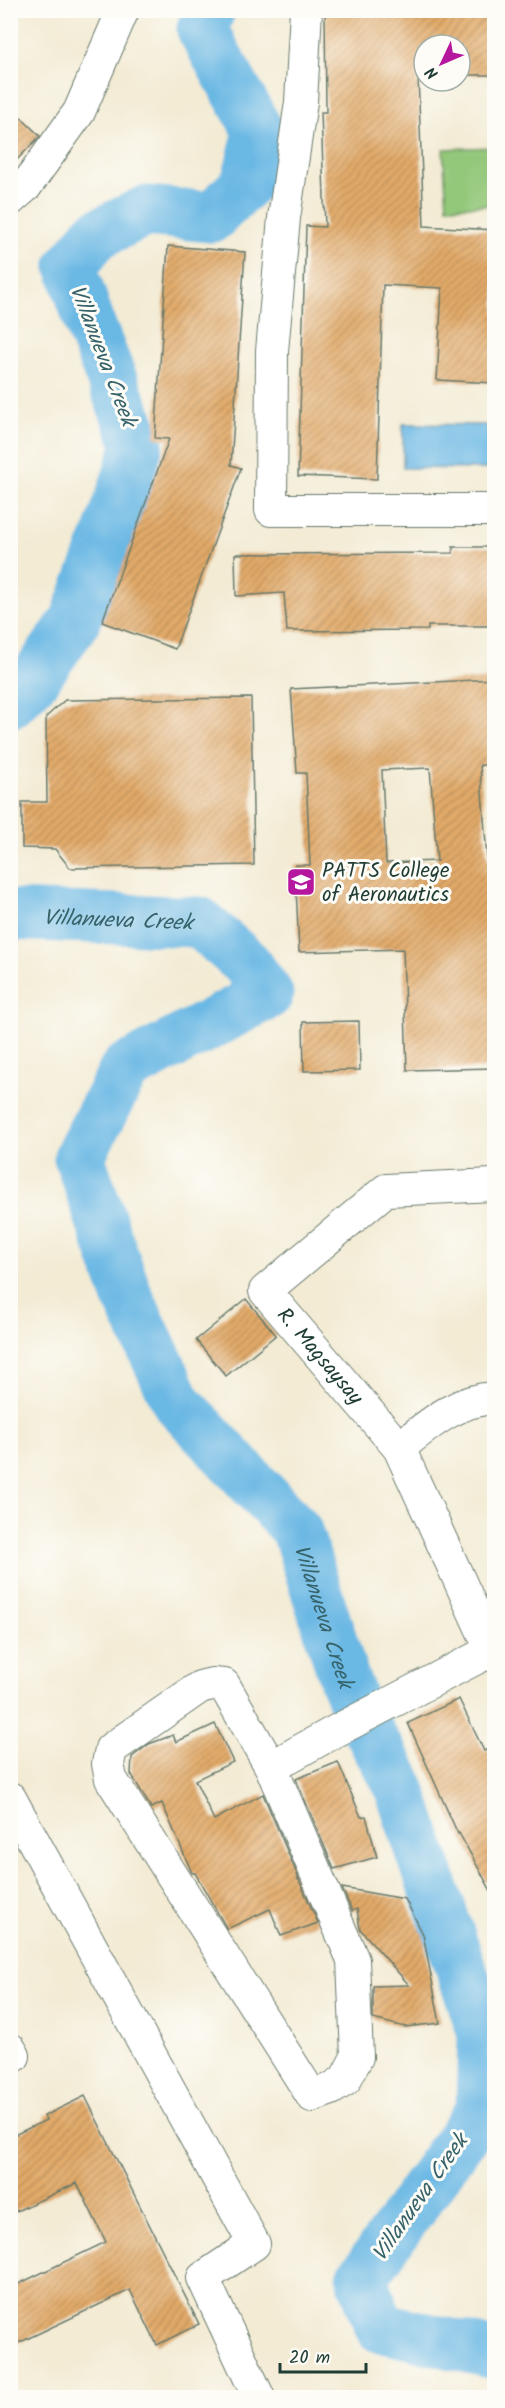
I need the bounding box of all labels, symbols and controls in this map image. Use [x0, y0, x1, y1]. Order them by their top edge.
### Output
north arrow [412, 33, 472, 93]
text: N [420, 60, 445, 85]
water label: Villanueva Creek [59, 280, 146, 435]
place label: PATTS College of Aeronautics [322, 855, 450, 912]
school or university icon: PATTS College of Aeronautics [285, 866, 317, 898]
water label: Villanueva Creek [43, 901, 197, 942]
street label: R. Magsaysay [268, 1301, 371, 1413]
water label: Villanueva Creek [282, 1540, 363, 1698]
water label: Villanueva Creek [364, 2124, 480, 2270]
scale bar [280, 2336, 366, 2374]
text: 20 m [289, 2344, 330, 2373]

